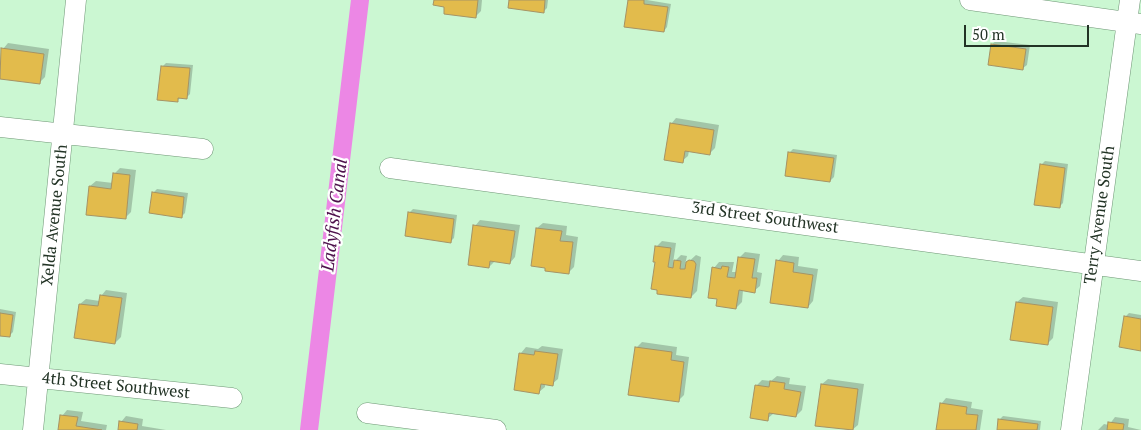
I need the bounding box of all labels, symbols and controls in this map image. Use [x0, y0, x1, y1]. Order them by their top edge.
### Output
scale bar [966, 15, 1091, 47]
text: 50 m [972, 24, 1005, 44]
street label: Xelda Avenue South [38, 143, 72, 287]
street label: Terry Avenue South [1081, 145, 1119, 285]
water label: Ladyfish Canal [317, 157, 353, 273]
street label: 3rd Street Southwest [690, 198, 840, 238]
street label: 4th Street Southwest [41, 369, 191, 403]

